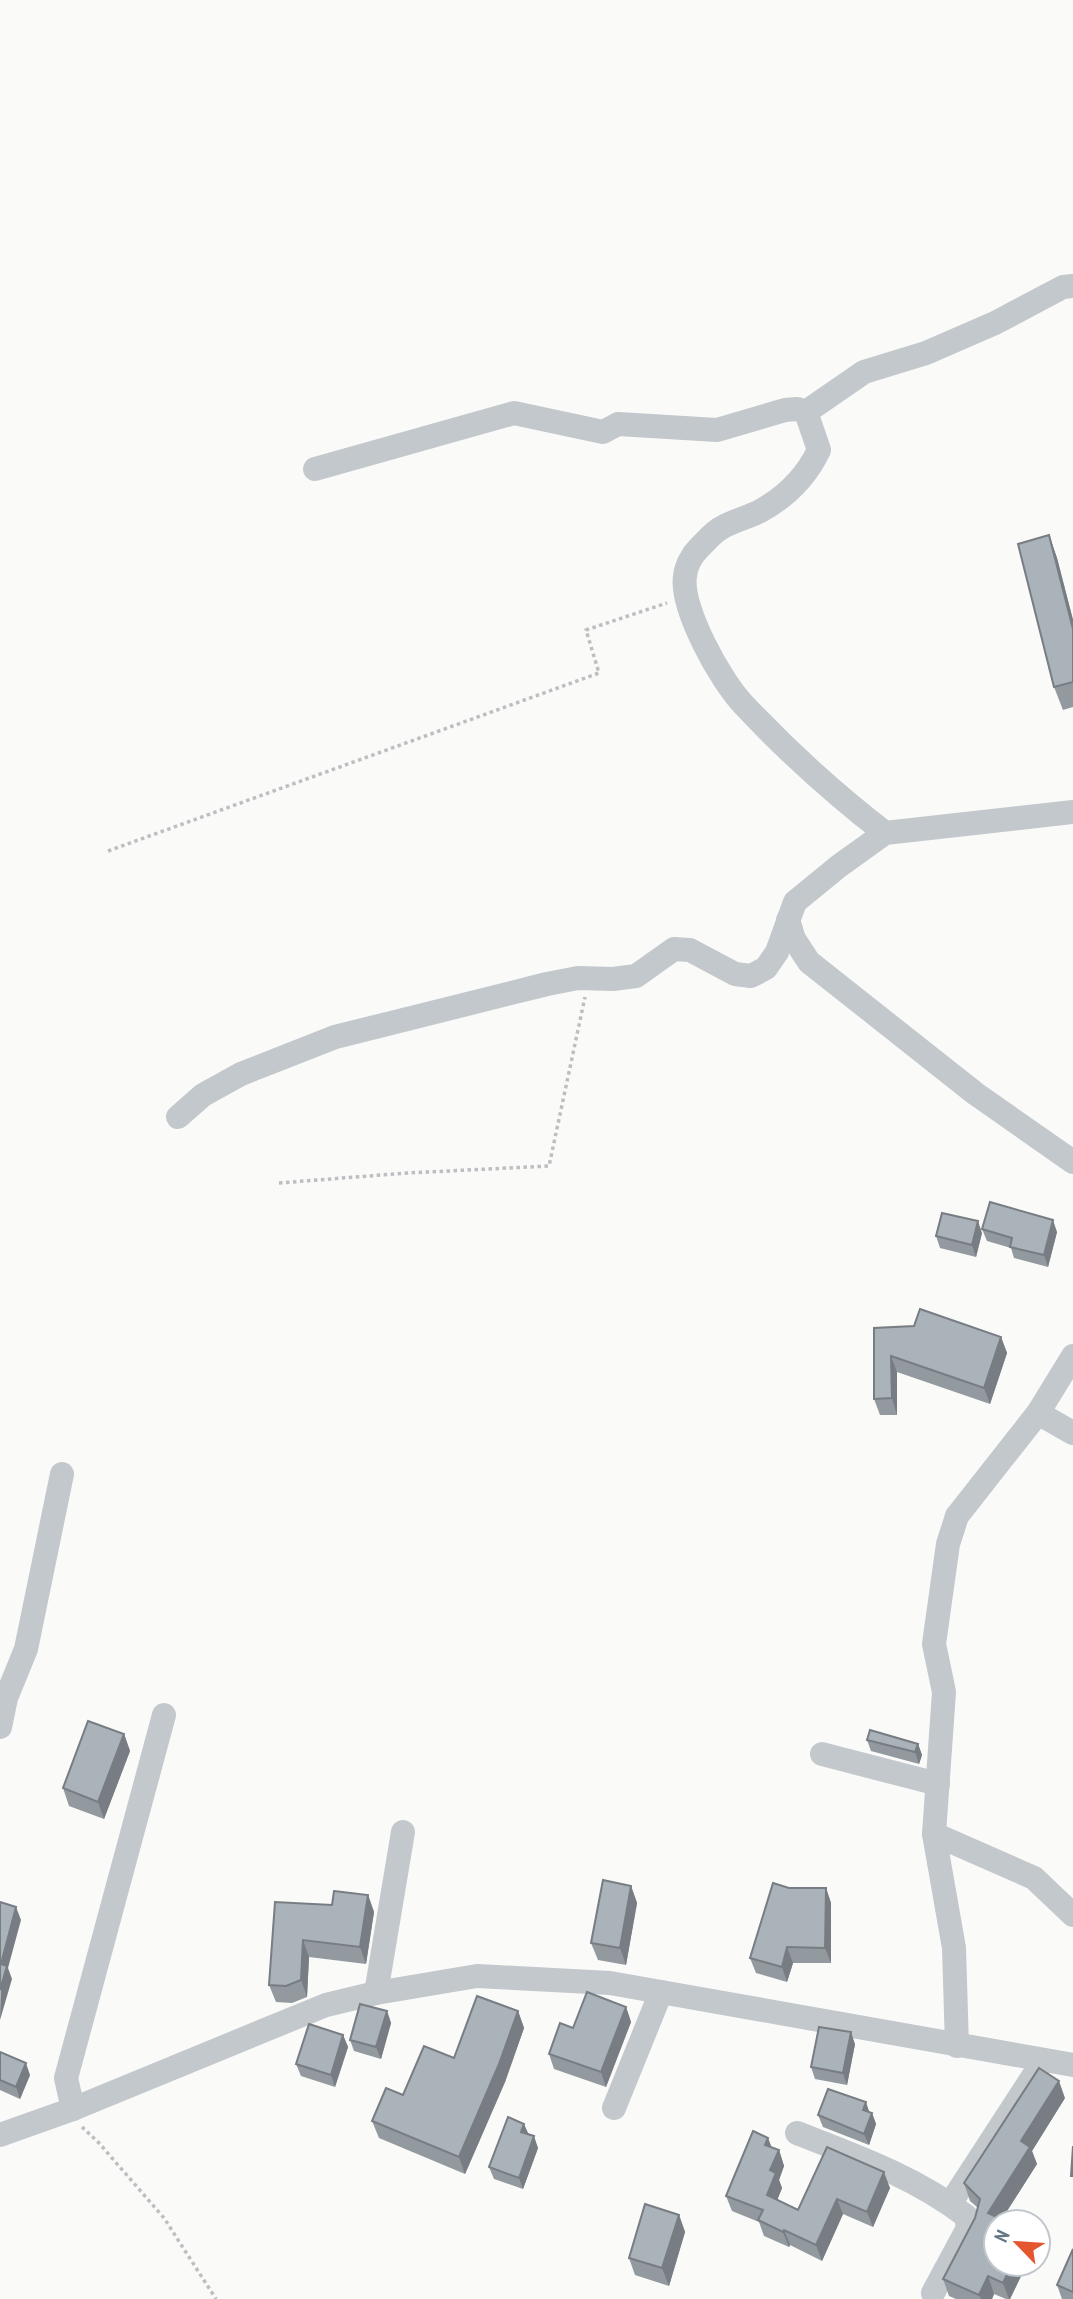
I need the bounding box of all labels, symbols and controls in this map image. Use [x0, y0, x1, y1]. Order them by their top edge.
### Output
north arrow [982, 2208, 1052, 2278]
text: N [989, 2226, 1015, 2246]

